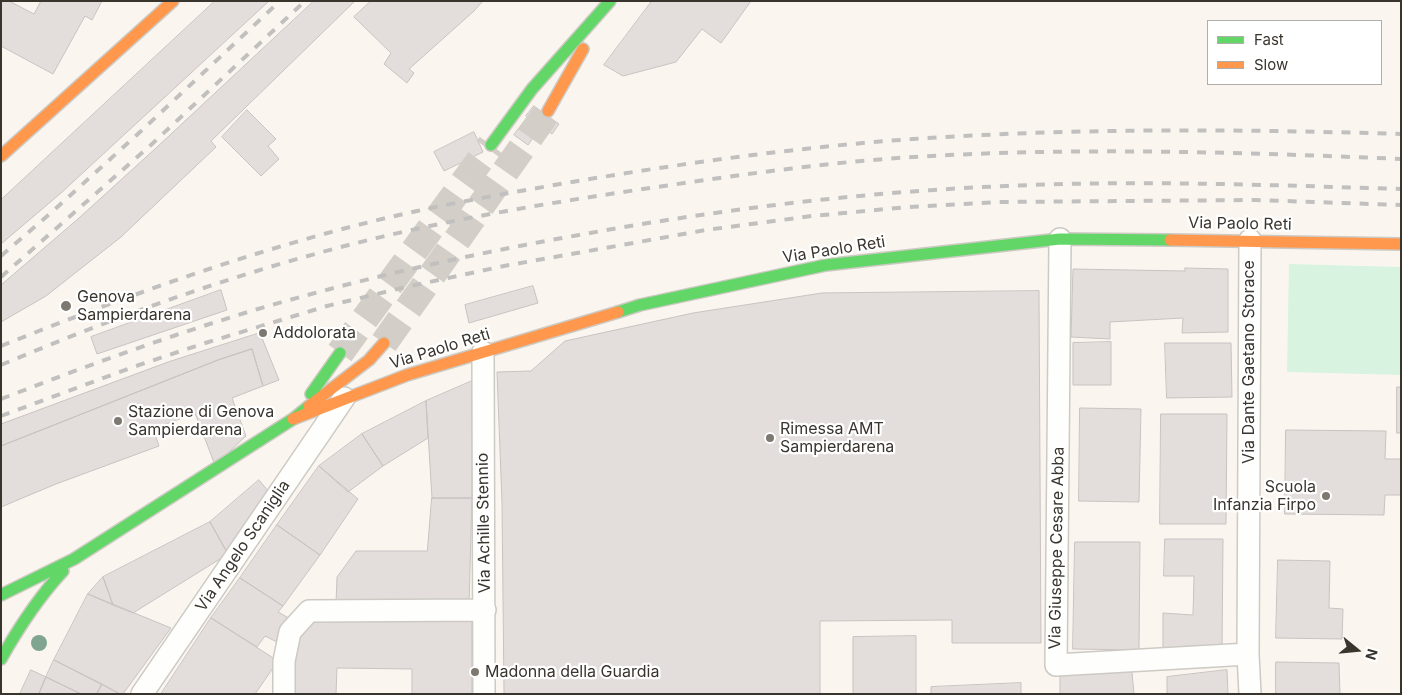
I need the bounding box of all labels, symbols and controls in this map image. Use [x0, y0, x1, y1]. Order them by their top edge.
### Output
legend [1207, 20, 1382, 85]
text: Fast [1254, 30, 1284, 49]
text: Slow [1254, 55, 1288, 74]
street label: Via Paolo Reti [1188, 213, 1292, 235]
street label: Via Paolo Reti [781, 232, 887, 268]
street label: Via Dante Gaetano Storace [1239, 260, 1259, 464]
place label: Genova Sampierdarena [77, 287, 191, 325]
marker: Genova Sampierdarena [59, 299, 73, 313]
place label: Addolorata [273, 323, 356, 343]
street label: Via Paolo Reti [388, 325, 492, 373]
marker: Addolorata [257, 327, 269, 339]
place label: Stazione di Genova Sampierdarena [128, 402, 274, 440]
marker: Stazione di Genova Sampierdarena [112, 415, 124, 427]
place label: Rimessa AMT Sampierdarena [780, 419, 894, 457]
marker: Rimessa AMT Sampierdarena [764, 432, 776, 444]
street label: Via Giuseppe Cesare Abba [1046, 447, 1068, 649]
street label: Via Achille Stennio [473, 453, 495, 593]
street label: Via Angelo Scaniglia [192, 477, 294, 615]
place label: Scuola Infanzia Firpo [1213, 477, 1316, 515]
marker: Scuola Infanzia Firpo [1320, 490, 1332, 502]
north arrow [1332, 625, 1382, 675]
text: N [1362, 647, 1382, 662]
place label: Madonna della Guardia [485, 662, 659, 682]
marker: Madonna della Guardia [469, 666, 481, 678]

